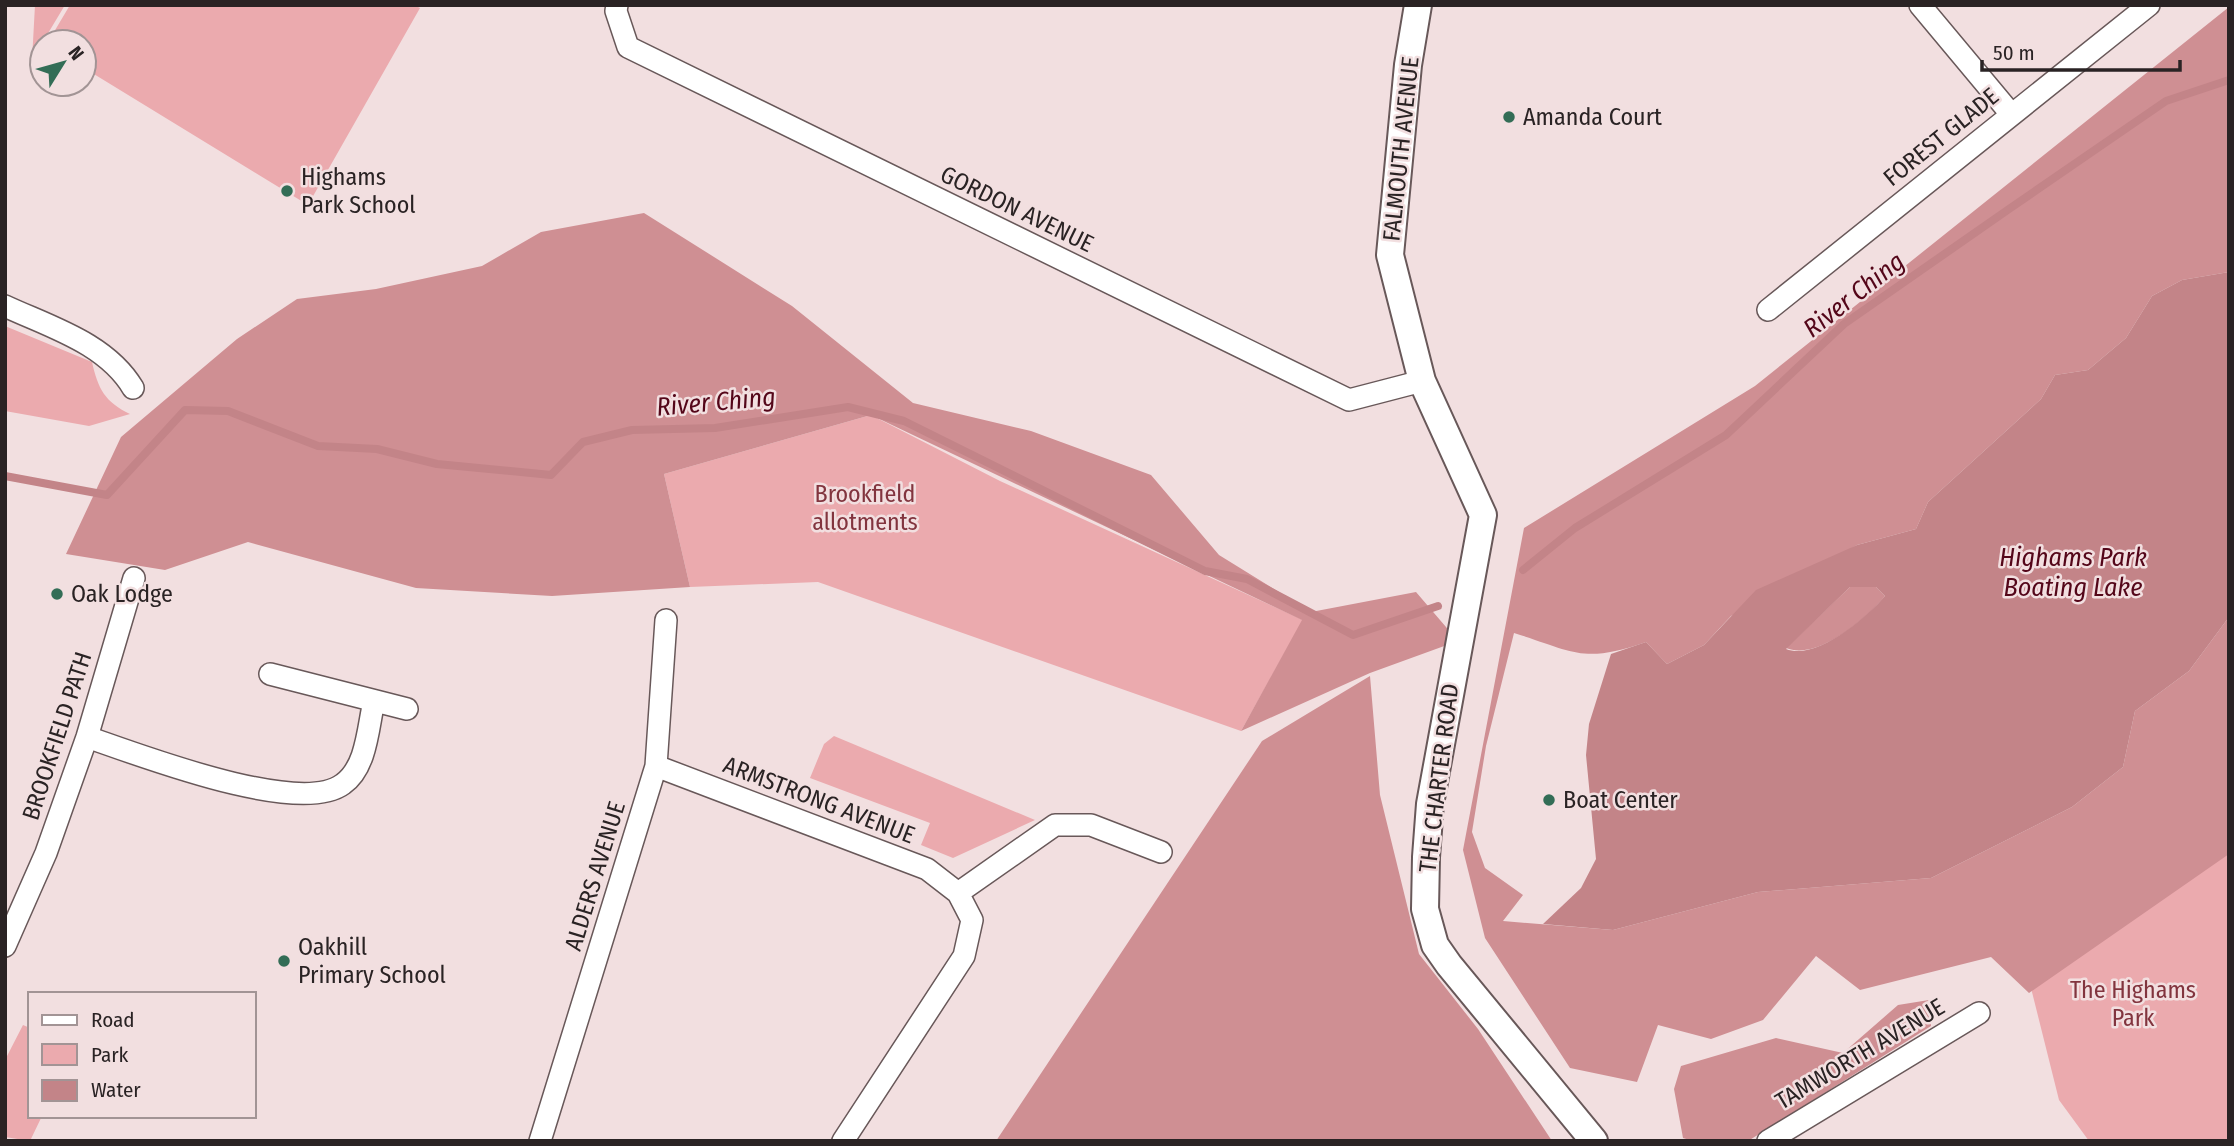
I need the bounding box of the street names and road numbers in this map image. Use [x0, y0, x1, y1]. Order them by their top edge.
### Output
street label: FALMOUTH AVENUE [1377, 55, 1425, 243]
street label: FOREST GLADE [1878, 82, 2004, 192]
street label: GORDON AVENUE [936, 160, 1098, 258]
street label: BROOKFIELD PATH [17, 648, 97, 824]
street label: THE CHARTER ROAD [1414, 682, 1464, 874]
street label: ARMSTRONG AVENUE [719, 751, 919, 849]
street label: ALDERS AVENUE [559, 798, 631, 954]
street label: TAMWORTH AVENUE [1770, 992, 1950, 1116]

